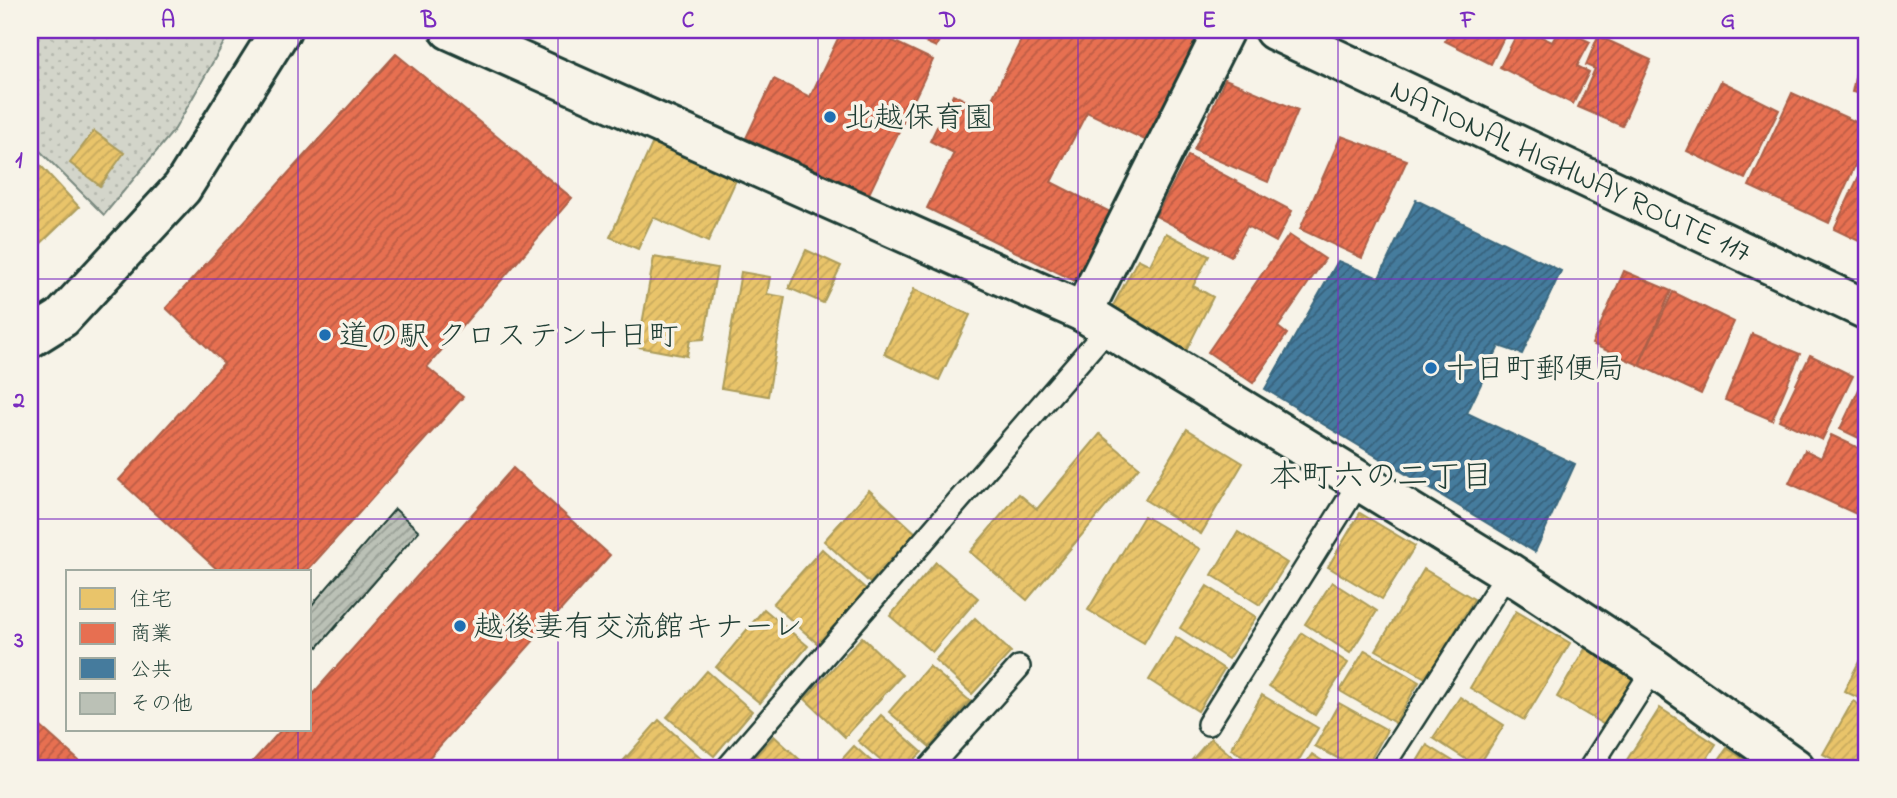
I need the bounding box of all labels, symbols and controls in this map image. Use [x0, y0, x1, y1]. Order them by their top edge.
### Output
text: A [161, 5, 175, 38]
text: B [420, 5, 437, 38]
text: C [682, 5, 695, 38]
text: D [939, 5, 956, 38]
text: E [1202, 5, 1216, 38]
text: F [1460, 5, 1476, 38]
text: G [1721, 5, 1735, 38]
street label: NATIONAL HIGHWAY ROUTE 117 [1382, 70, 1757, 276]
place label: 北越保育園 [844, 98, 994, 142]
marker: 北越保育園 [822, 109, 838, 125]
text: 1 [15, 145, 23, 178]
place label: 道の駅 クロステン十日町 [339, 316, 678, 360]
marker: 道の駅 クロステン十日町 [317, 327, 333, 343]
place label: 十日町郵便局 [1445, 349, 1625, 393]
marker: 十日町郵便局 [1423, 360, 1439, 376]
text: 2 [12, 385, 25, 418]
district label: 本町六の二丁目 [1269, 455, 1493, 502]
legend [66, 570, 312, 732]
text: 住宅 [130, 586, 172, 616]
place label: 越後妻有交流館キナーレ [474, 607, 803, 651]
marker: 越後妻有交流館キナーレ [452, 618, 468, 634]
text: 商業 [130, 620, 172, 650]
text: 3 [13, 625, 24, 658]
text: 公共 [130, 656, 172, 686]
text: その他 [130, 690, 193, 720]

